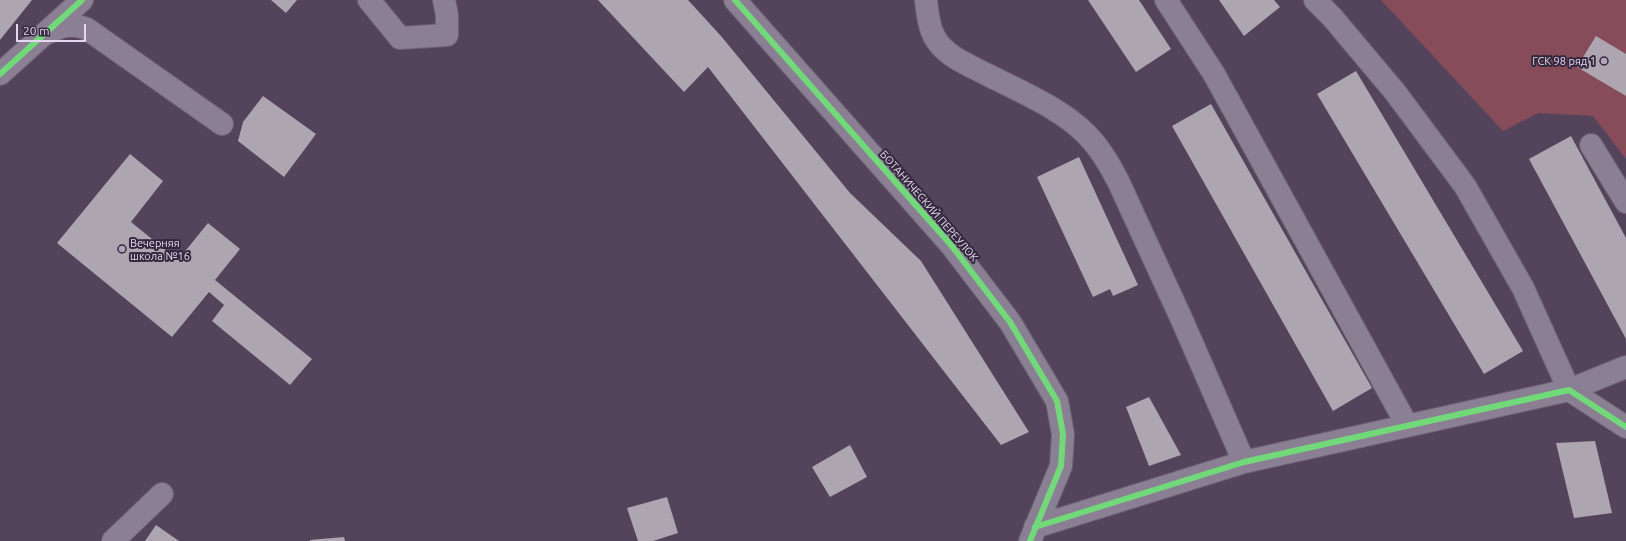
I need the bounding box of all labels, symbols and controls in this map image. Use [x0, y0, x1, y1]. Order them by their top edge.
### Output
scale bar [18, 16, 88, 42]
text: 20 m [23, 24, 50, 37]
place label: ГСК 98 ряд 1 [1532, 54, 1596, 68]
marker: ГСК 98 ряд 1 [1599, 56, 1609, 66]
street label: БОТАНИЧЕСКИЙ ПЕРЕУЛОК [877, 148, 981, 264]
place label: Вечерняя школа №16 [130, 236, 190, 262]
marker: Вечерняя школа №16 [117, 244, 127, 254]

